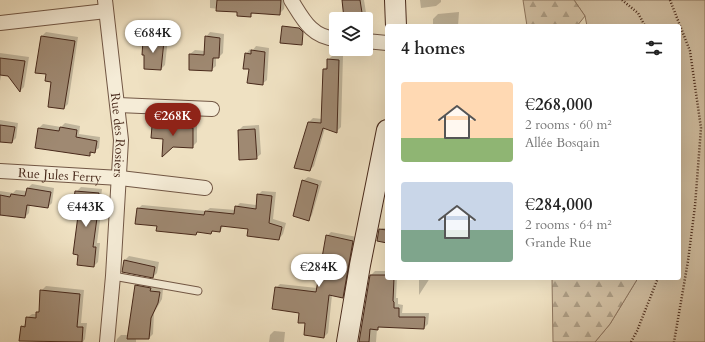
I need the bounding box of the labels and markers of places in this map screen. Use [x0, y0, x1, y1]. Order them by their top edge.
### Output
pin: €684K [125, 20, 181, 54]
pin: €268K [145, 103, 201, 137]
pin: €443K [58, 194, 114, 228]
pin: €284K [291, 254, 347, 288]

